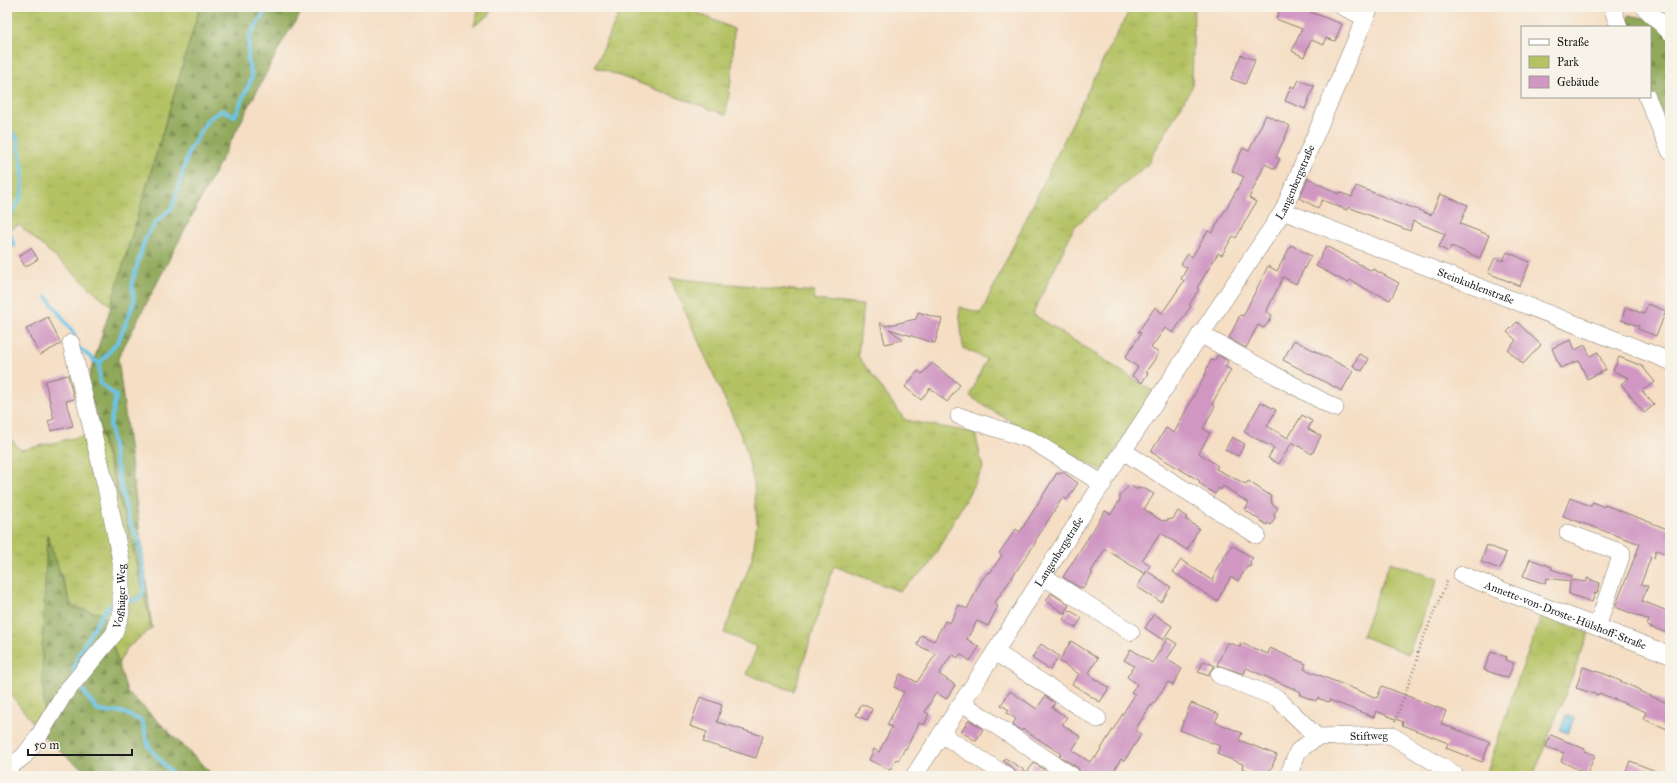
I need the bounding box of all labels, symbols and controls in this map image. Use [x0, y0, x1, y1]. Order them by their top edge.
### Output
legend [1521, 26, 1651, 98]
text: Straße [1557, 35, 1589, 49]
text: Park [1557, 55, 1579, 69]
text: Gebäude [1557, 75, 1599, 89]
street label: Langenbergstraße [1273, 143, 1318, 223]
street label: Steinkuhlenstraße [1436, 266, 1517, 307]
street label: Langenbergstraße [1032, 514, 1087, 589]
street label: Voßhäger Weg [110, 563, 128, 631]
street label: Annette-von-Droste-Hülshoff-Straße [1482, 578, 1648, 652]
street label: Stiftweg [1350, 729, 1389, 743]
scale bar [28, 731, 132, 757]
text: 50 m [34, 738, 59, 752]

